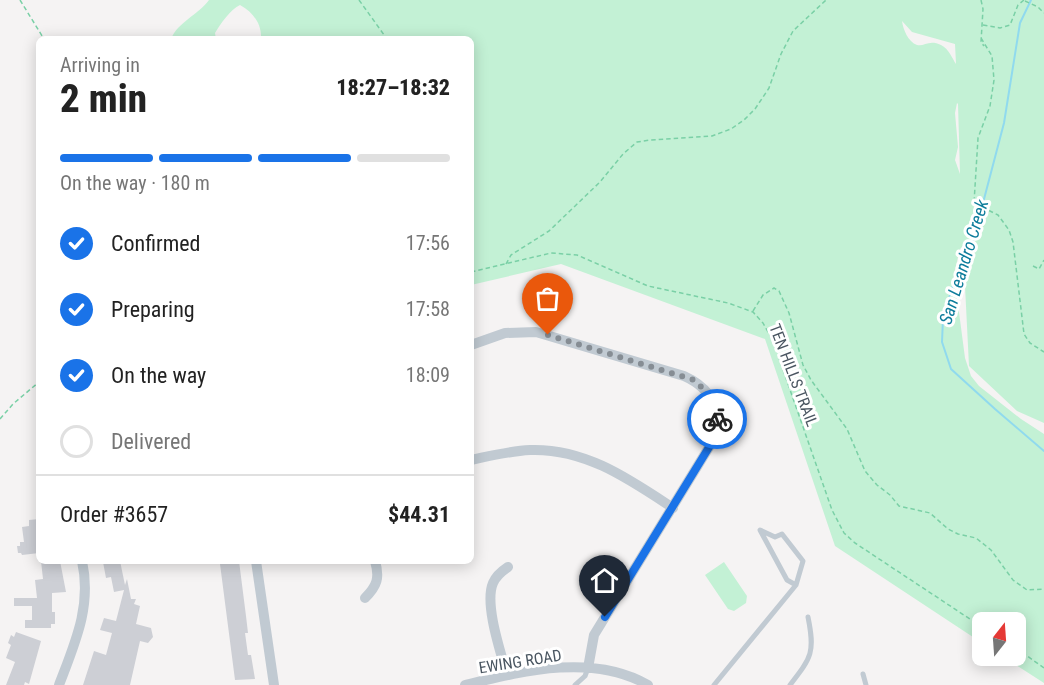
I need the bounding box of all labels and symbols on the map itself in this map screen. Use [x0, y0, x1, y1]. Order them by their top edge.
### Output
water label: San Leandro Creek [935, 196, 993, 327]
pin [522, 273, 573, 335]
street label: TEN HILLS TRAIL [765, 321, 822, 430]
courier [687, 389, 747, 449]
pin [579, 555, 630, 617]
north arrow [972, 612, 1026, 666]
street label: EWING ROAD [477, 646, 563, 677]

